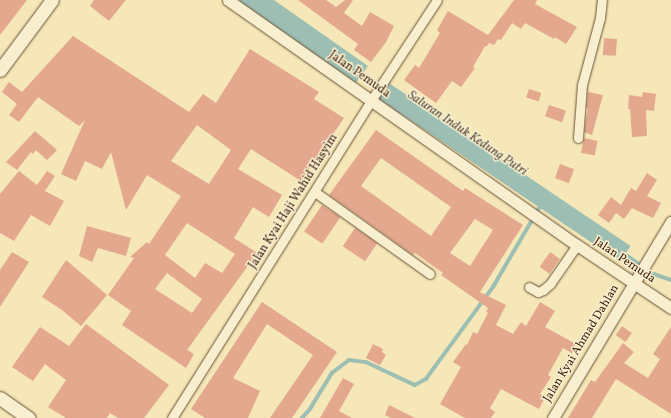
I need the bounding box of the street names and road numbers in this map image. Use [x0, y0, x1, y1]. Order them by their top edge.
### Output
street label: Jalan Pemuda [326, 49, 392, 101]
street label: Jalan Kyai Haji Wahid Hasyim [246, 132, 342, 272]
street label: Jalan Pemuda [590, 235, 658, 287]
street label: Jalan Kyai Ahmad Dahlan [541, 283, 623, 405]

